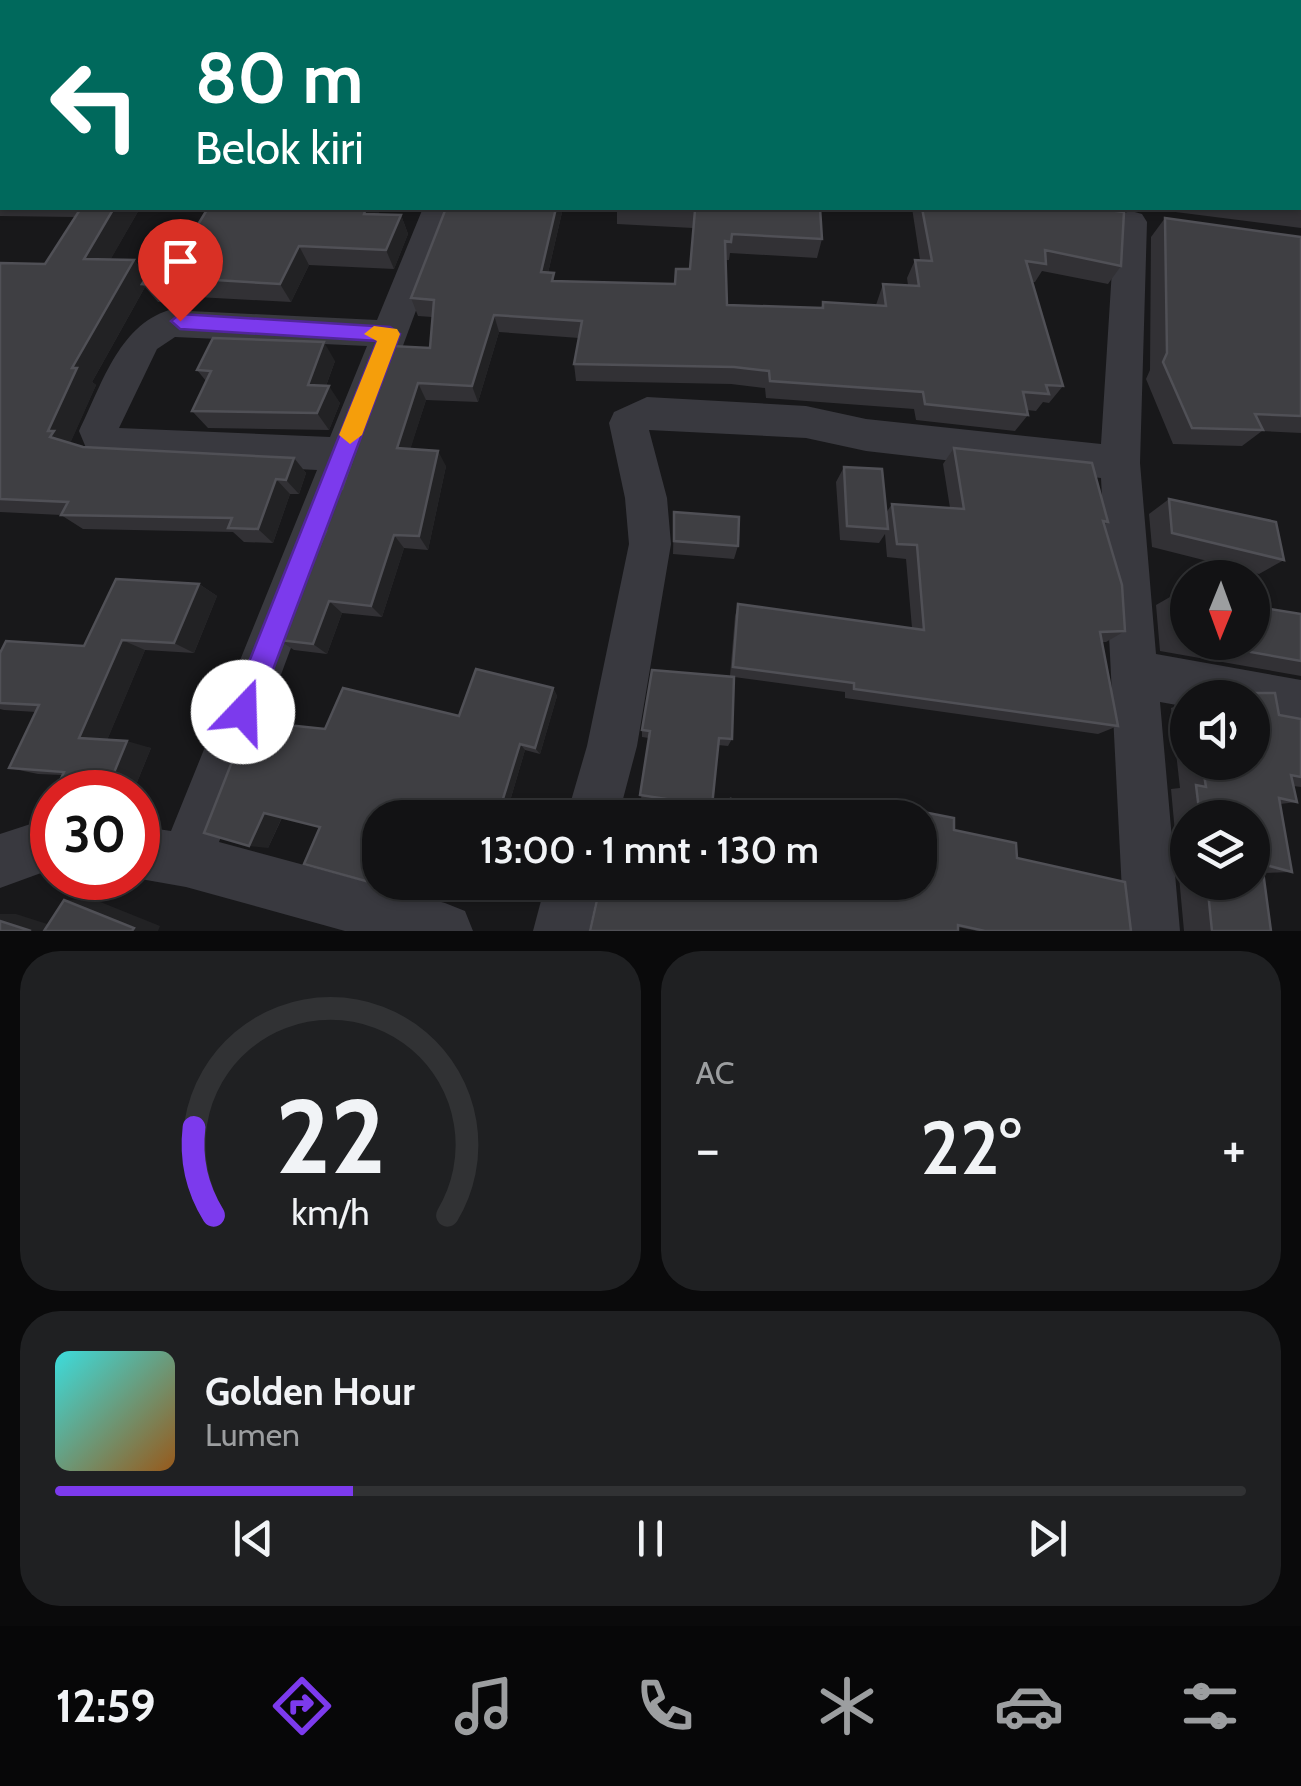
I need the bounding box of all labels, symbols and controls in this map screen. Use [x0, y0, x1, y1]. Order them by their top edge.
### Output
text: 80 m [195, 35, 363, 121]
icon: left [30, 40, 160, 170]
text: Belok kiri [195, 121, 364, 175]
pin [138, 219, 223, 322]
icon: arrive [153, 234, 208, 289]
north arrow [1170, 560, 1270, 660]
map controls [1170, 560, 1270, 900]
position arrow [191, 660, 295, 764]
button: sound [1170, 680, 1270, 780]
speed limit sign: 30 [30, 770, 160, 900]
button: layers [1170, 800, 1270, 900]
text: 13:00 · 1 mnt · 130 m [480, 826, 819, 873]
text: AC [696, 1053, 735, 1092]
text: 22 [275, 1073, 385, 1199]
text: 22° [920, 1102, 1021, 1193]
text: − [696, 1115, 720, 1182]
text: + [1222, 1115, 1246, 1182]
text: km/h [291, 1191, 369, 1234]
text: Golden Hour [205, 1368, 415, 1415]
text: Lumen [205, 1415, 300, 1454]
icon: previous [226, 1511, 281, 1566]
icon: pause [623, 1511, 678, 1566]
icon: next [1020, 1511, 1075, 1566]
icon: directions [267, 1671, 337, 1741]
icon: music [449, 1671, 519, 1741]
icon: phone [630, 1671, 700, 1741]
icon: climate [812, 1671, 882, 1741]
icon: car [994, 1671, 1064, 1741]
icon: filters [1175, 1671, 1245, 1741]
text: 12:59 [56, 1679, 156, 1733]

